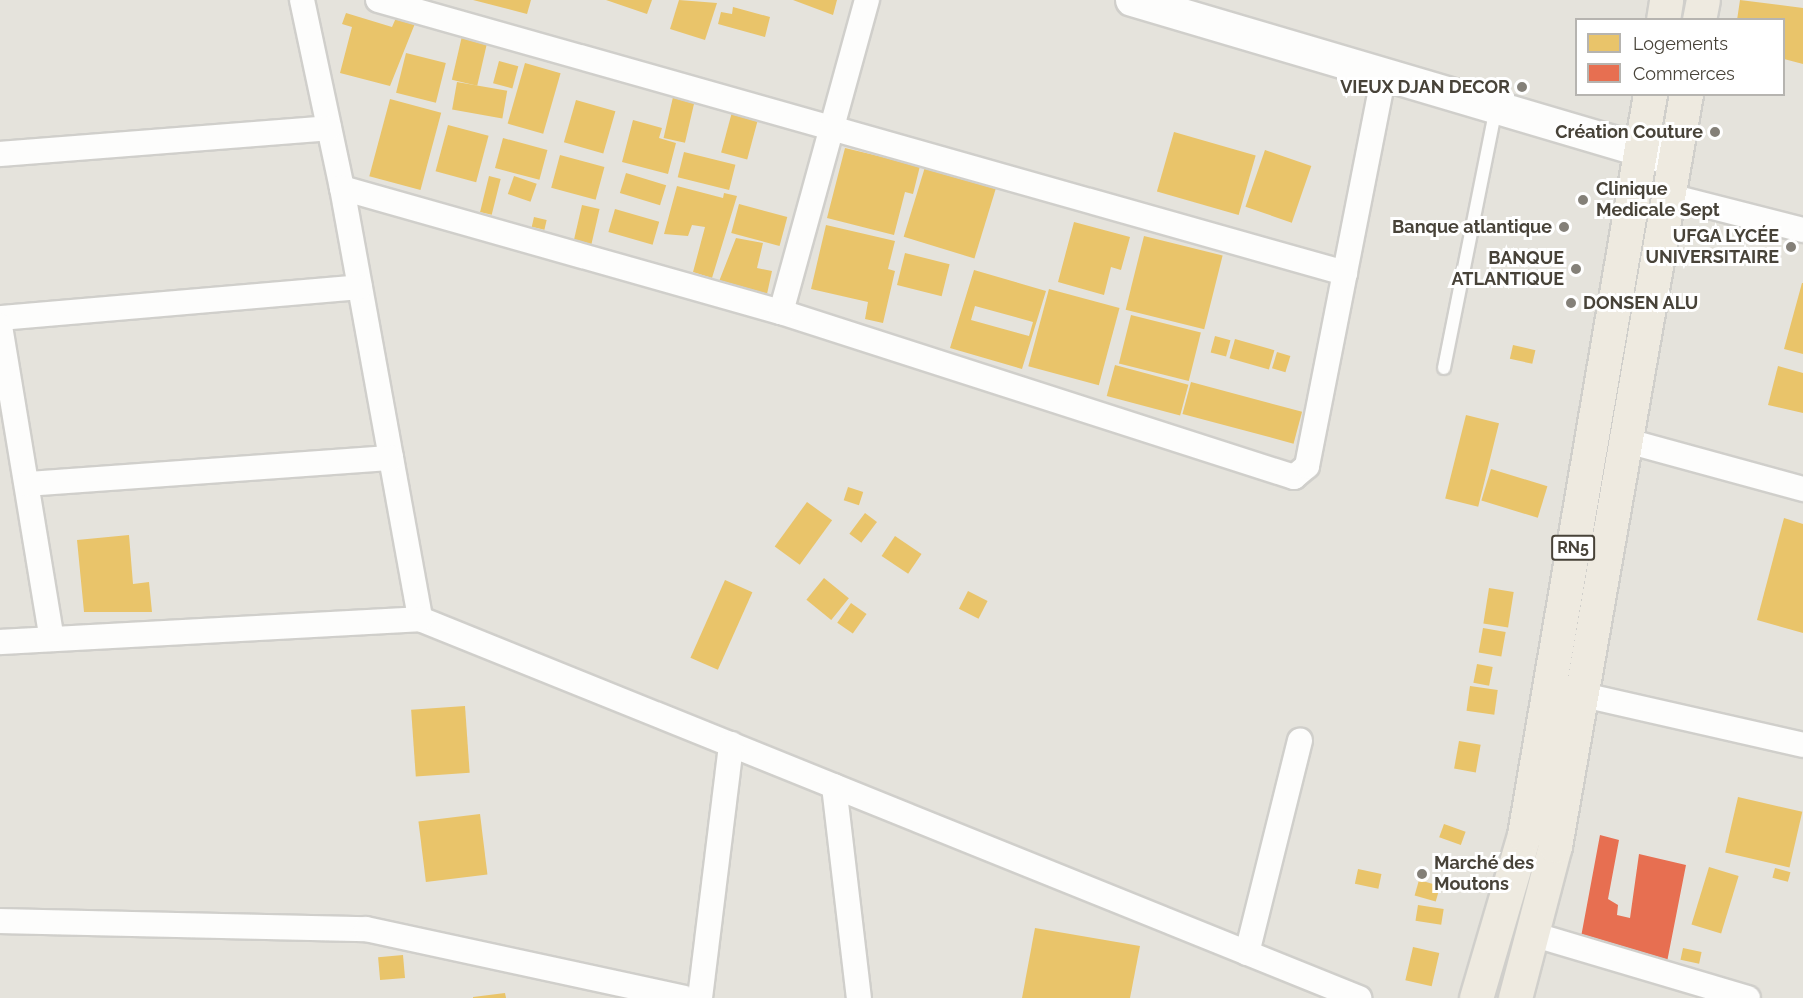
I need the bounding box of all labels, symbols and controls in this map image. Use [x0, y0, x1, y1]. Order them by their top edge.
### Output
legend [1575, 18, 1785, 96]
text: Logements [1633, 33, 1728, 54]
text: Commerces [1633, 63, 1735, 84]
place label: VIEUX DJAN DECOR [1340, 76, 1510, 98]
marker: VIEUX DJAN DECOR [1515, 80, 1529, 94]
place label: Création Couture [1555, 121, 1703, 143]
marker: Création Couture [1708, 125, 1722, 139]
place label: Clinique Medicale Sept [1596, 179, 1720, 222]
marker: Clinique Medicale Sept [1574, 191, 1592, 209]
place label: Banque atlantique [1392, 216, 1552, 238]
marker: Banque atlantique [1557, 220, 1571, 234]
place label: UFGA LYCÉE UNIVERSITAIRE [1645, 226, 1779, 268]
marker: UFGA LYCÉE UNIVERSITAIRE [1784, 240, 1798, 254]
place label: BANQUE ATLANTIQUE [1451, 248, 1564, 290]
marker: BANQUE ATLANTIQUE [1569, 262, 1583, 276]
place label: DONSEN ALU [1583, 292, 1699, 314]
marker: DONSEN ALU [1564, 296, 1578, 310]
road number: RN5 [1550, 535, 1596, 561]
place label: Marché des Moutons [1434, 853, 1534, 896]
marker: Marché des Moutons [1415, 867, 1429, 881]

